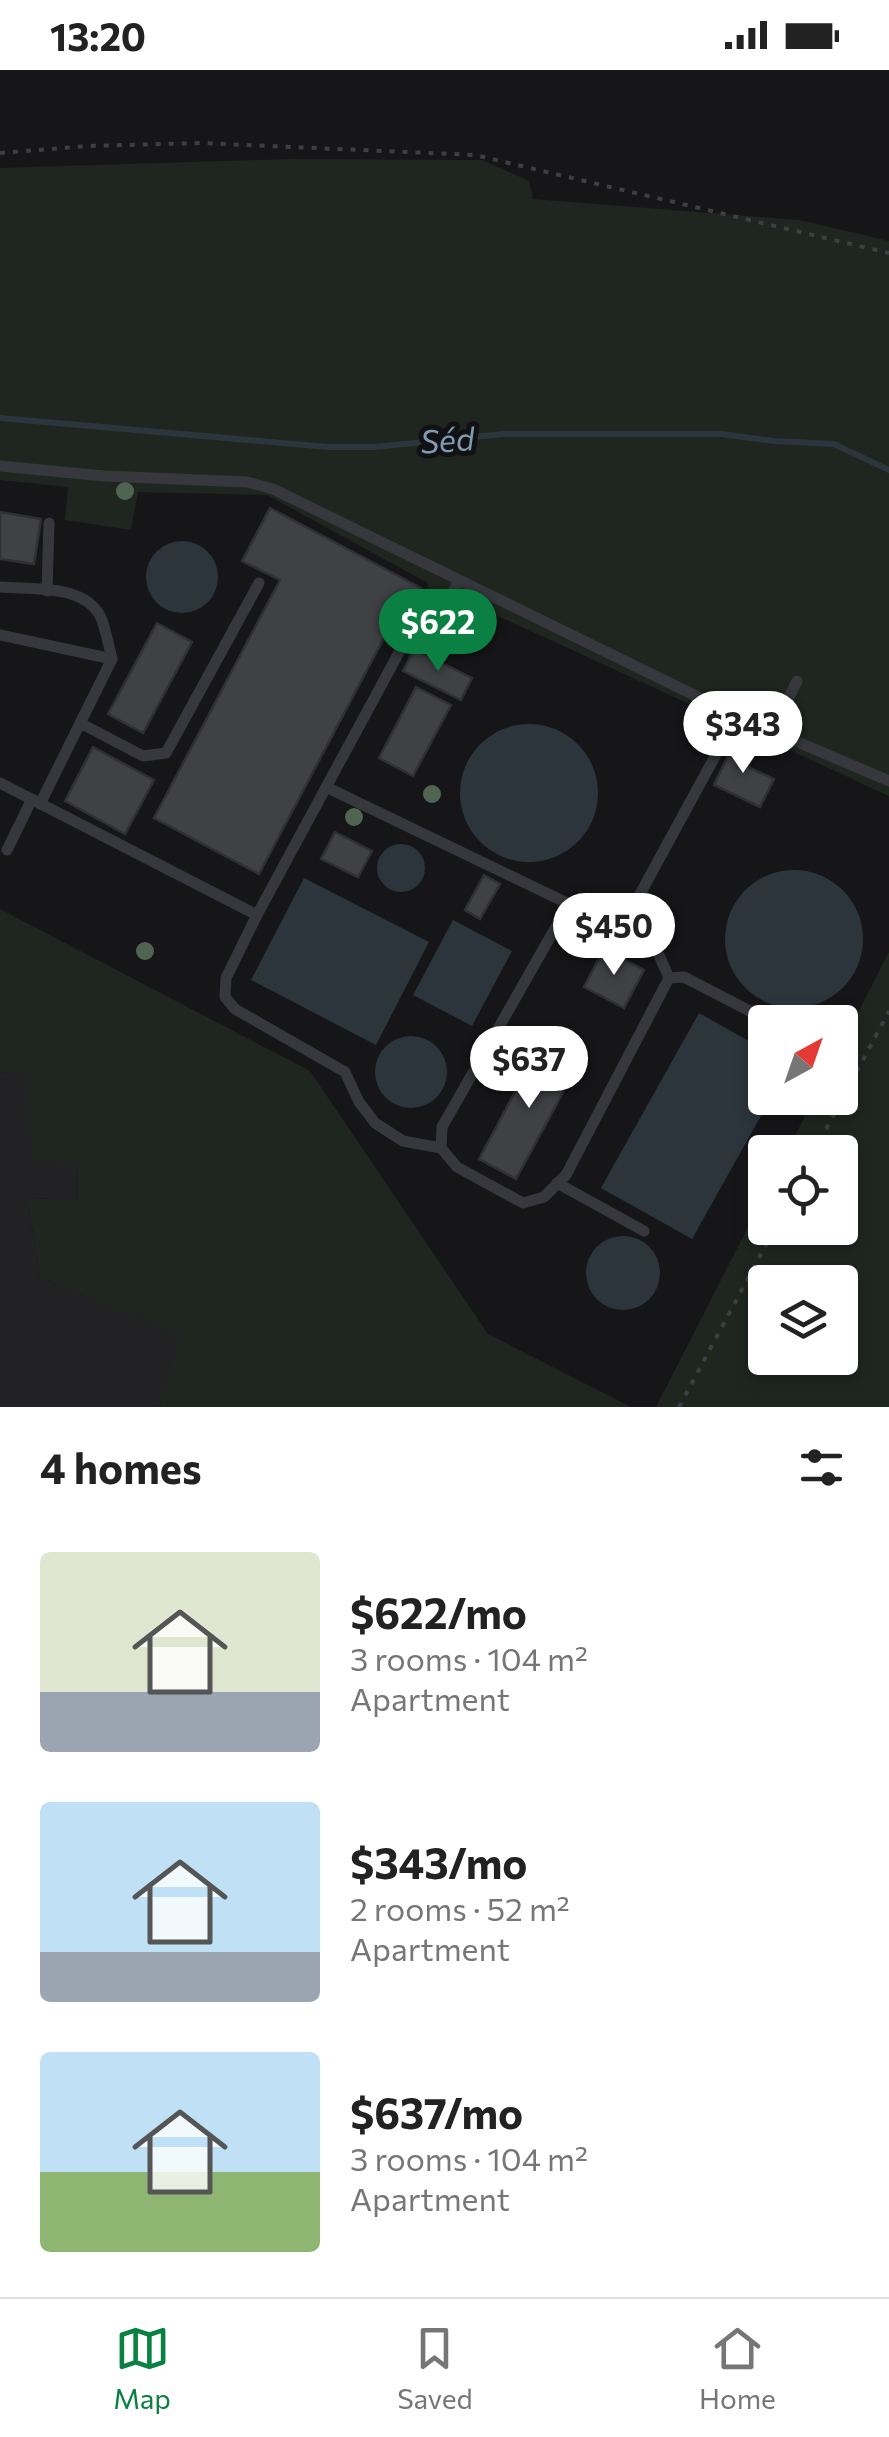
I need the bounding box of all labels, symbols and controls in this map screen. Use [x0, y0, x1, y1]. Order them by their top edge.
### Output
text: 13:20 [50, 12, 146, 59]
water label: Séd [419, 417, 477, 461]
pin: $622 [379, 589, 497, 674]
text: $622 [401, 601, 475, 641]
pin: $343 [684, 691, 802, 776]
text: $343 [705, 703, 781, 743]
pin: $450 [555, 893, 673, 978]
text: $450 [575, 905, 653, 945]
north arrow [748, 1005, 858, 1115]
map controls [748, 1005, 858, 1375]
pin: $637 [470, 1026, 588, 1111]
text: $637 [492, 1038, 566, 1078]
button: locate [748, 1135, 858, 1245]
button: layers [748, 1265, 858, 1375]
icon: filters [794, 1440, 849, 1495]
text: 4 homes [40, 1441, 202, 1493]
text: $622/mo [350, 1586, 527, 1638]
icon: home [120, 1592, 240, 1712]
text: 3 rooms · 104 m² [350, 1638, 588, 1678]
text: Apartment [350, 1678, 510, 1718]
text: $343/mo [350, 1836, 527, 1888]
icon: home [120, 1842, 240, 1962]
text: 2 rooms · 52 m² [350, 1888, 570, 1928]
text: Apartment [350, 1928, 510, 1968]
text: $637/mo [350, 2086, 523, 2138]
icon: home [120, 2092, 240, 2212]
text: 3 rooms · 104 m² [350, 2138, 588, 2178]
text: Apartment [350, 2178, 510, 2218]
tab: Map [113, 2321, 171, 2415]
tab: Saved [397, 2321, 473, 2415]
tab: Home [699, 2321, 776, 2415]

